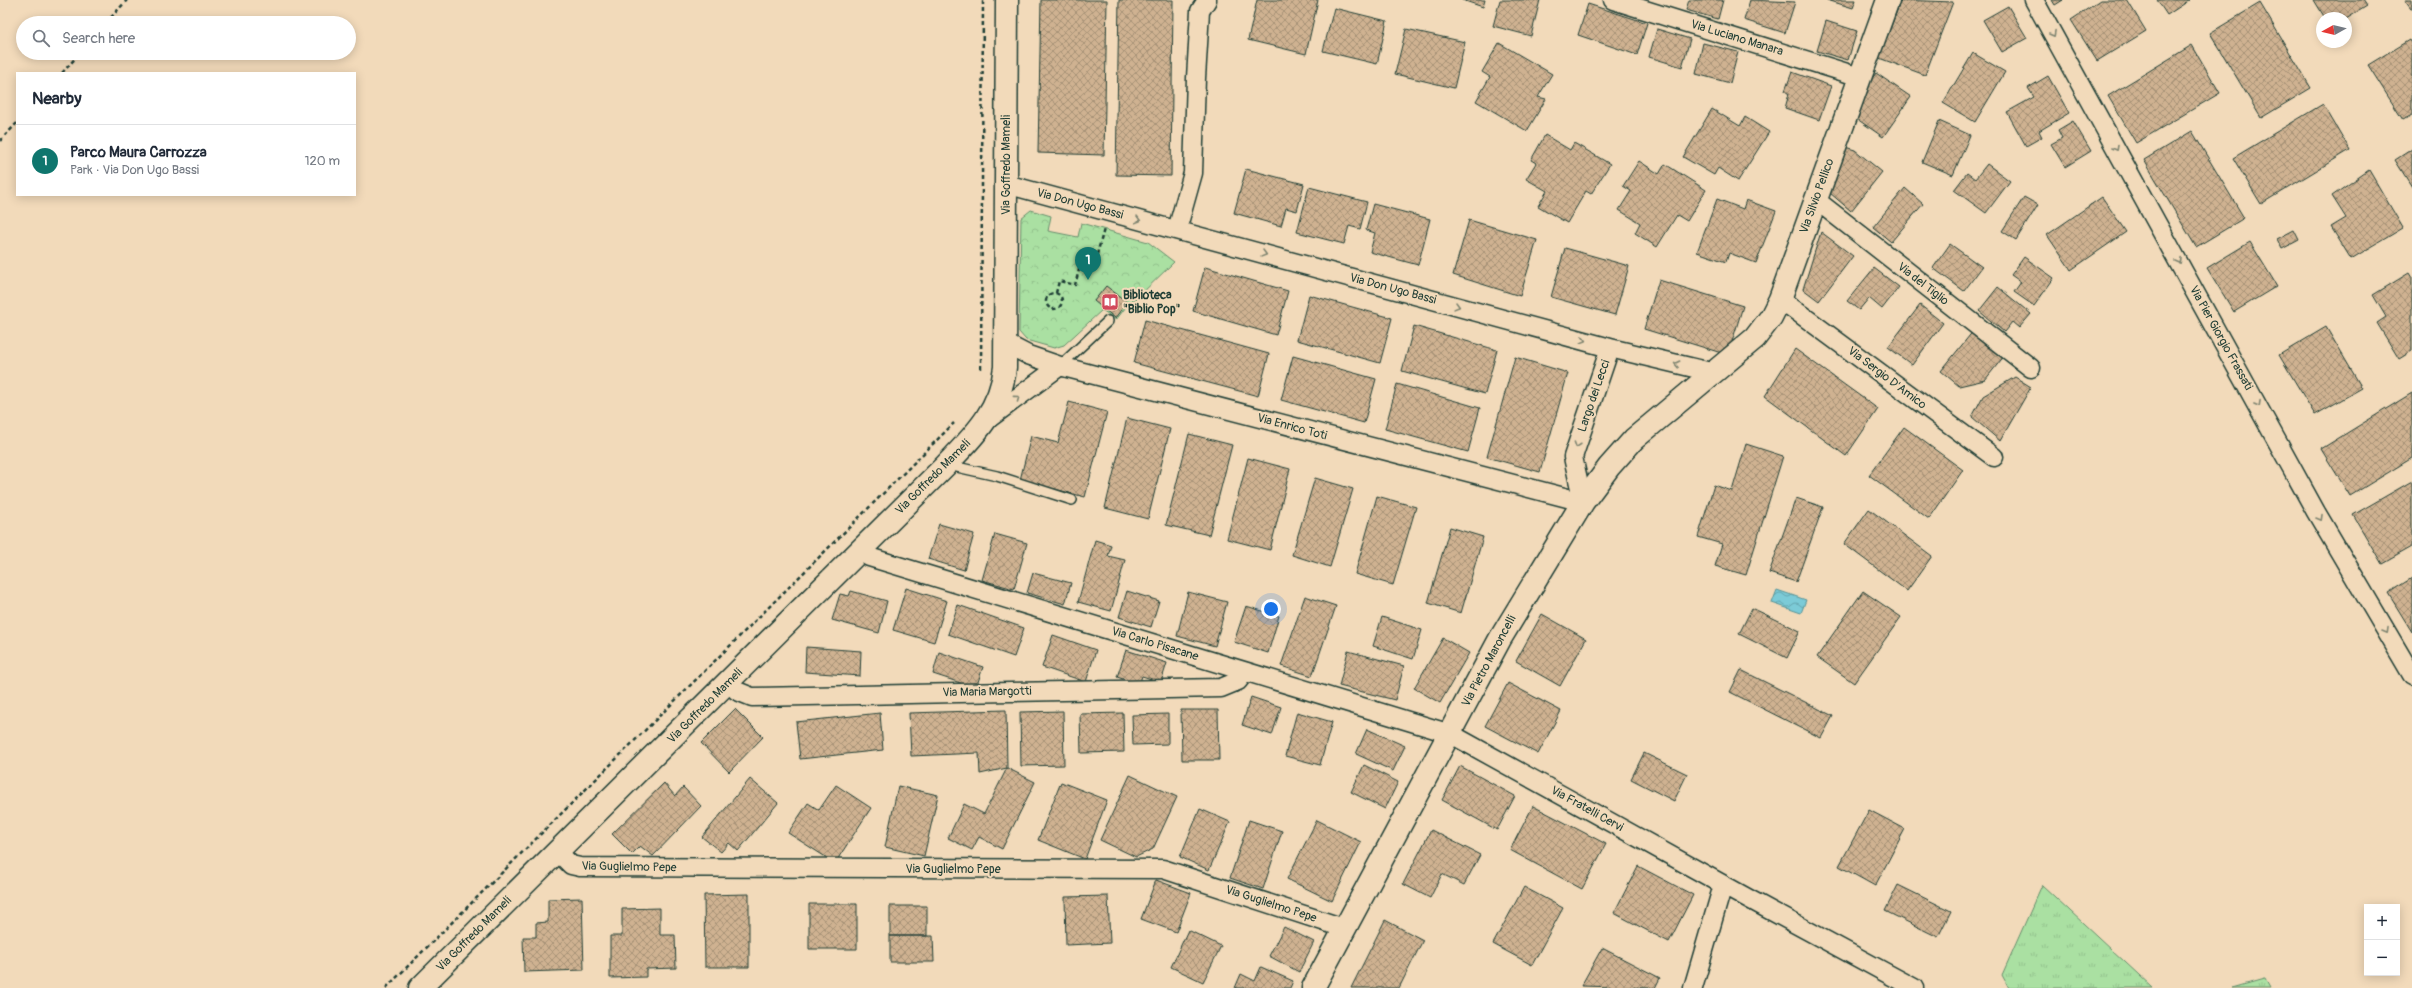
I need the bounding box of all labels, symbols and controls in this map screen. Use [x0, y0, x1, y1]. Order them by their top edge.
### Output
north arrow [2316, 12, 2352, 48]
search box [16, 16, 356, 60]
street label: Via Luciano Manara [1689, 17, 1785, 59]
icon: search [30, 27, 52, 49]
text: Search here [62, 29, 135, 48]
one-way arrow [2048, 30, 2055, 37]
text: Nearby [32, 88, 81, 109]
street label: Via Goffredo Mameli [999, 115, 1014, 215]
text: Parco Maura Carrozza [70, 143, 207, 162]
one-way arrow [2111, 144, 2118, 151]
text: 1 [42, 153, 48, 169]
text: 120 m [304, 153, 340, 169]
street label: Via Silvio Pellico [1796, 156, 1838, 236]
text: Park · Via Don Ugo Bassi [70, 162, 199, 178]
street label: Via Don Ugo Bassi [1035, 185, 1125, 223]
one-way arrow [1135, 215, 1142, 224]
pin: 1 [1075, 247, 1101, 280]
one-way arrow [1260, 249, 1267, 258]
one-way arrow [2174, 257, 2181, 265]
street label: Via del Tiglio [1894, 259, 1952, 309]
street label: Via Don Ugo Bassi [1348, 270, 1438, 308]
street label: Via Pier Giorgio Frassati [2186, 283, 2256, 393]
place label: Biblioteca "Biblio Pop" [1123, 288, 1181, 317]
library icon: Biblioteca "Biblio Pop" [1100, 292, 1120, 312]
one-way arrow [1453, 301, 1460, 310]
one-way arrow [1579, 335, 1586, 344]
street label: Via Sergio D'Amico [1845, 344, 1930, 413]
street label: Largo dei Lecci [1575, 358, 1613, 434]
one-way arrow [1674, 360, 1681, 368]
one-way arrow [1013, 395, 1020, 403]
one-way arrow [2253, 400, 2260, 407]
street label: Via Enrico Toti [1255, 410, 1329, 444]
street label: Via Goffredo Mameli [892, 436, 974, 518]
one-way arrow [1573, 441, 1582, 448]
one-way arrow [2316, 514, 2323, 521]
your location [1261, 599, 1281, 619]
street label: Via Pietro Maroncelli [1459, 613, 1519, 709]
street label: Via Carlo Pisacane [1110, 624, 1200, 664]
one-way arrow [2381, 627, 2388, 634]
street label: Via Goffredo Mameli [664, 665, 746, 747]
street label: Via Maria Margotti [942, 684, 1032, 700]
street label: Via Fratelli Cervi [1548, 783, 1626, 835]
street label: Via Guglielmo Pepe [581, 859, 677, 875]
street label: Via Guglielmo Pepe [905, 862, 1001, 877]
street label: Via Guglielmo Pepe [1223, 882, 1319, 926]
street label: Via Goffredo Mameli [433, 893, 515, 975]
map controls [2364, 904, 2400, 976]
button: + [2364, 904, 2400, 940]
button: − [2364, 940, 2400, 976]

